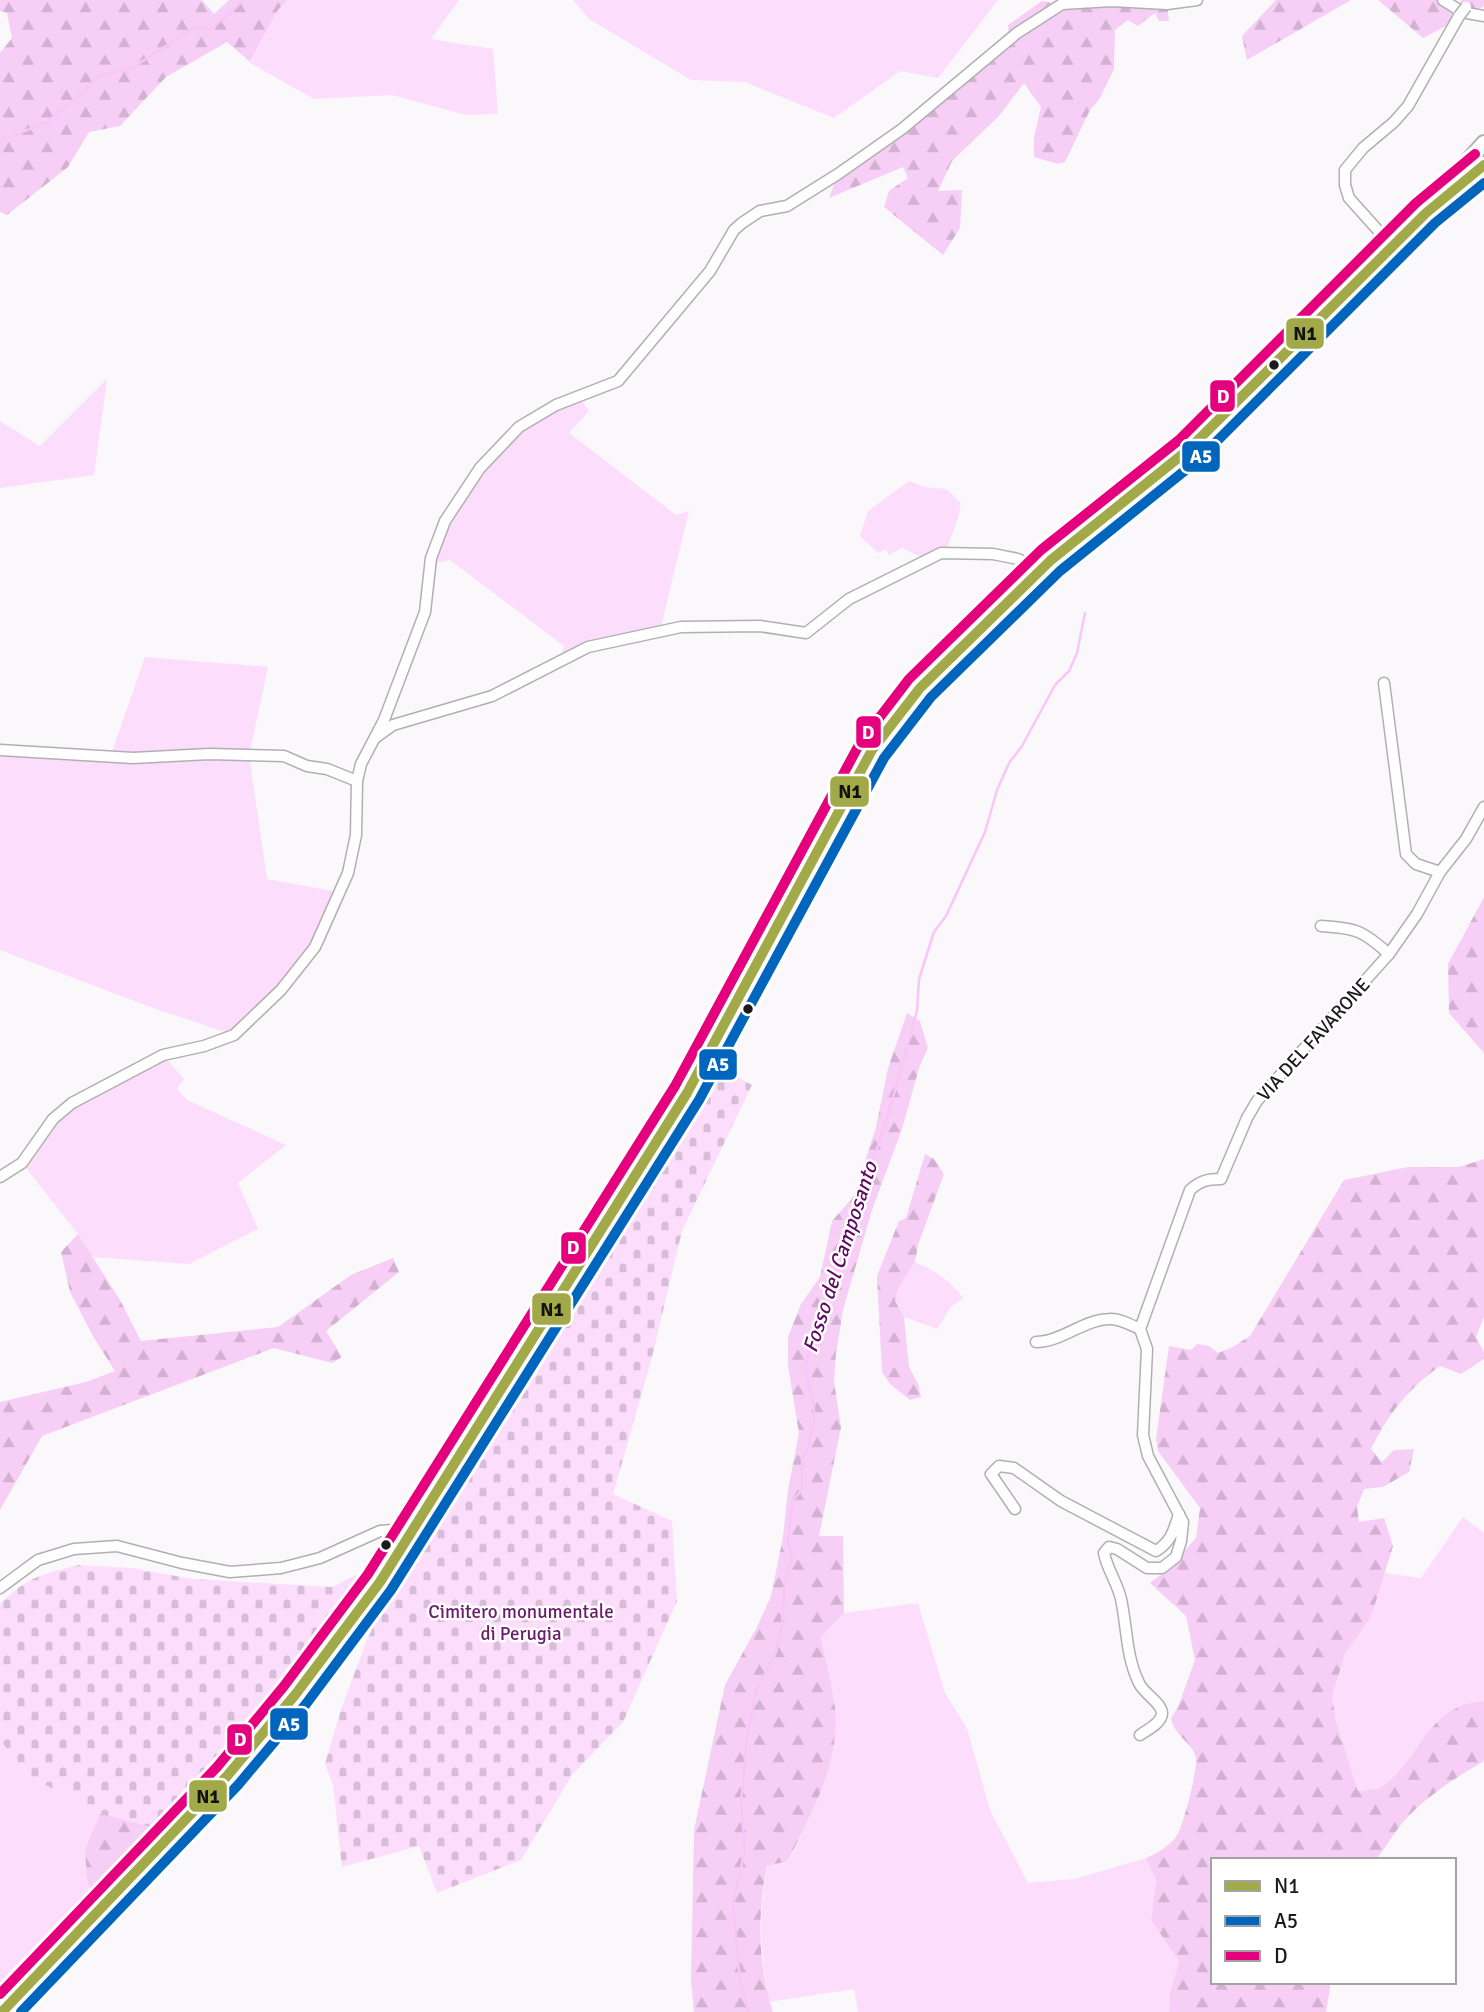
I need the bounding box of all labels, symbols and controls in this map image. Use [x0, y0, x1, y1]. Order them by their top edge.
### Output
line badge: N1 [1285, 317, 1325, 350]
text: N1 [1293, 322, 1317, 346]
unlabelled marker [1267, 358, 1281, 372]
line badge: D [1209, 379, 1236, 413]
text: D [1217, 385, 1229, 409]
line badge: A5 [1181, 440, 1221, 473]
text: A5 [1190, 445, 1212, 469]
line badge: D [855, 715, 882, 749]
text: D [862, 721, 874, 745]
line badge: N1 [829, 775, 870, 808]
text: N1 [838, 780, 862, 804]
street label: VIA DEL FAVARONE [1252, 973, 1375, 1106]
unlabelled marker [741, 1002, 755, 1016]
line badge: A5 [698, 1048, 738, 1081]
text: A5 [707, 1053, 729, 1077]
water label: Fosso del Camposanto [797, 1157, 883, 1356]
line badge: D [560, 1231, 587, 1265]
text: D [567, 1236, 579, 1260]
line badge: N1 [531, 1292, 572, 1326]
text: N1 [540, 1298, 564, 1322]
unlabelled marker [379, 1538, 393, 1552]
park label: Cimitero monumentale di Perugia [428, 1600, 614, 1646]
line badge: A5 [269, 1707, 309, 1741]
text: A5 [278, 1713, 300, 1737]
line badge: D [226, 1723, 253, 1756]
text: D [234, 1728, 246, 1752]
line badge: N1 [188, 1779, 228, 1813]
text: N1 [196, 1785, 220, 1809]
legend [1211, 1858, 1456, 1984]
text: N1 [1274, 1873, 1300, 1899]
text: A5 [1274, 1908, 1298, 1934]
text: D [1274, 1943, 1288, 1969]

